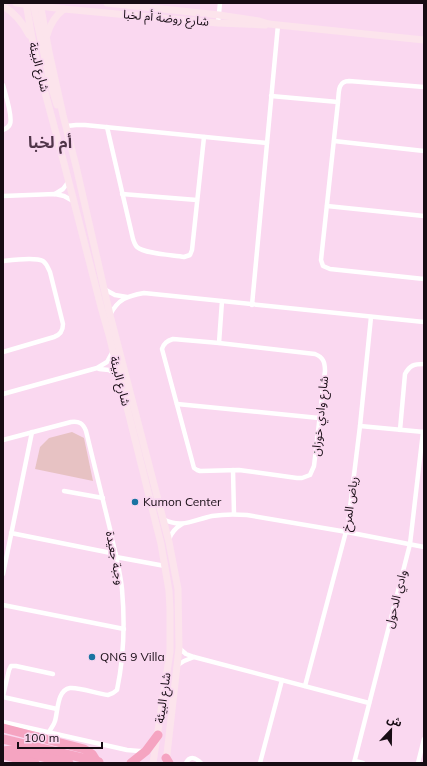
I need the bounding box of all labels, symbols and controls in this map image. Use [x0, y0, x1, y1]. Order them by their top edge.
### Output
street label: شارع روضة أم لخبا [122, 6, 210, 31]
street label: شارع البيئة [24, 40, 53, 94]
district label: أم لخبا [28, 132, 72, 154]
street label: شارع البيئة [105, 354, 134, 408]
street label: شارع وادي خوزان [308, 375, 334, 457]
street label: رياض المرخ [338, 476, 363, 533]
place label: Kumon Center [143, 494, 222, 509]
marker: Kumon Center [130, 497, 140, 507]
street label: وجبة جعيدة [103, 530, 128, 586]
street label: وادي الدحول [381, 568, 413, 630]
place label: QNG 9 Villa [100, 649, 165, 664]
marker: QNG 9 Villa [87, 652, 97, 662]
street label: شارع البيئة [152, 672, 175, 725]
north arrow [371, 710, 411, 750]
text: ش [385, 711, 404, 730]
scale bar [18, 724, 102, 750]
text: 100 m [24, 730, 59, 745]

